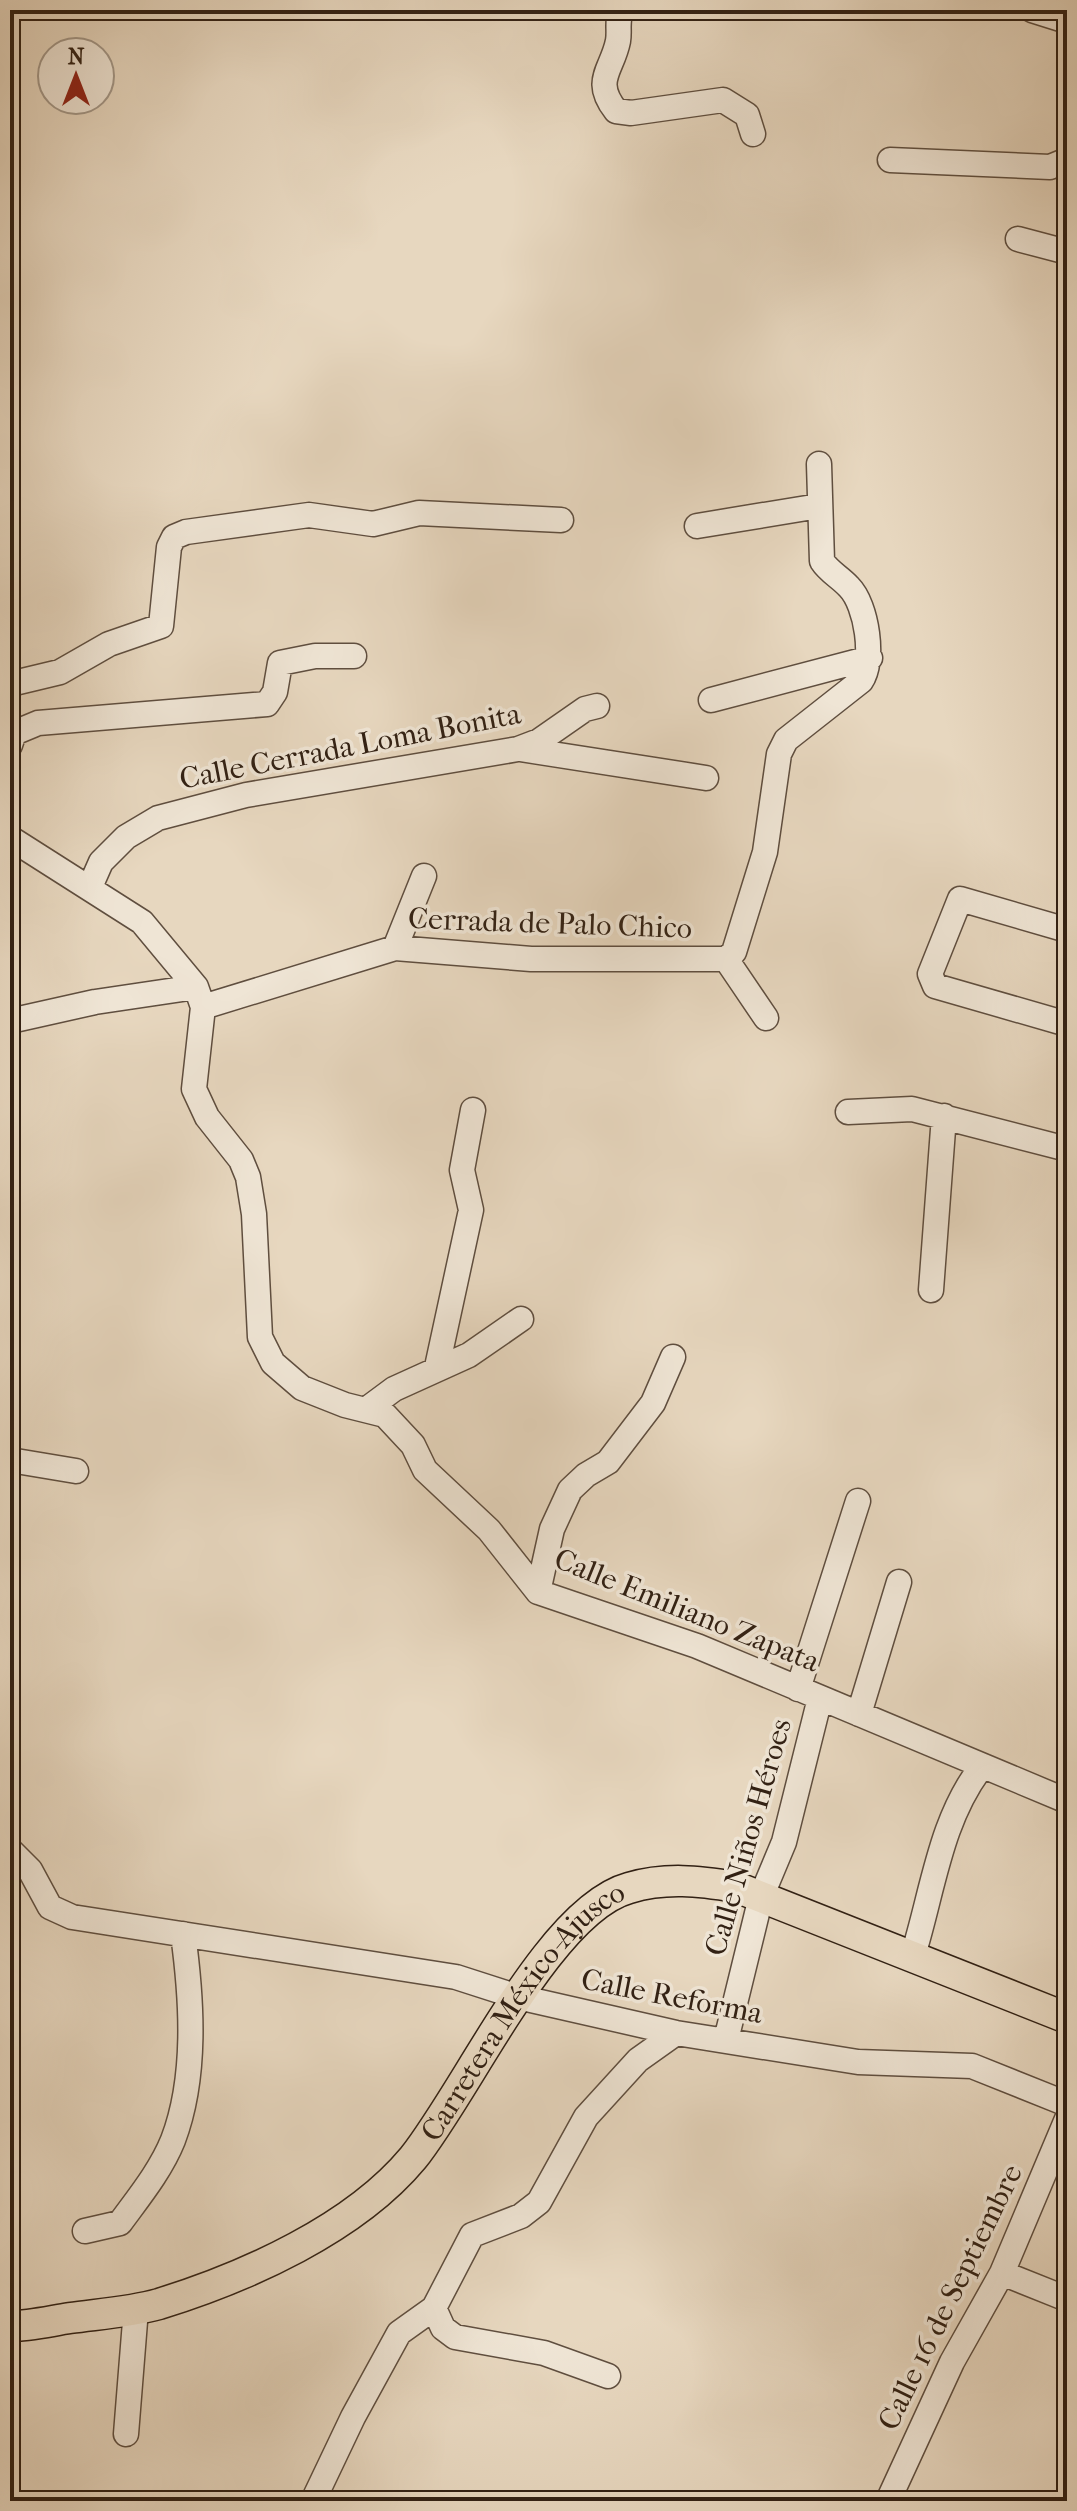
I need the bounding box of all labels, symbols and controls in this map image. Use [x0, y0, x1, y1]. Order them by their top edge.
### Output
north arrow [36, 36, 116, 116]
text: N [68, 44, 85, 70]
street label: Calle Cerrada Loma Bonita [177, 696, 525, 797]
street label: Cerrada de Palo Chico [407, 901, 693, 946]
street label: Calle Emiliano Zapata [549, 1541, 825, 1680]
street label: Calle Niños Héroes [698, 1715, 799, 1960]
street label: Carretera México-Ajusco [414, 1874, 630, 2148]
street label: Calle Reforma [578, 1962, 767, 2031]
street label: Calle 16 de Septiembre [871, 2159, 1030, 2436]

